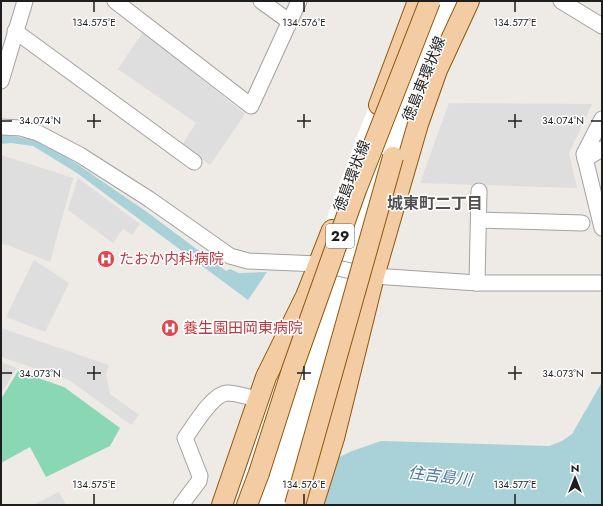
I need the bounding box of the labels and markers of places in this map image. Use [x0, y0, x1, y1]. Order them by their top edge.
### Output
place label: たおか内科病院 [119, 248, 224, 270]
hospital icon: たおか内科病院 [96, 249, 116, 269]
place label: 養生園田岡東病院 [183, 317, 303, 339]
hospital icon: 養生園田岡東病院 [160, 318, 180, 338]

